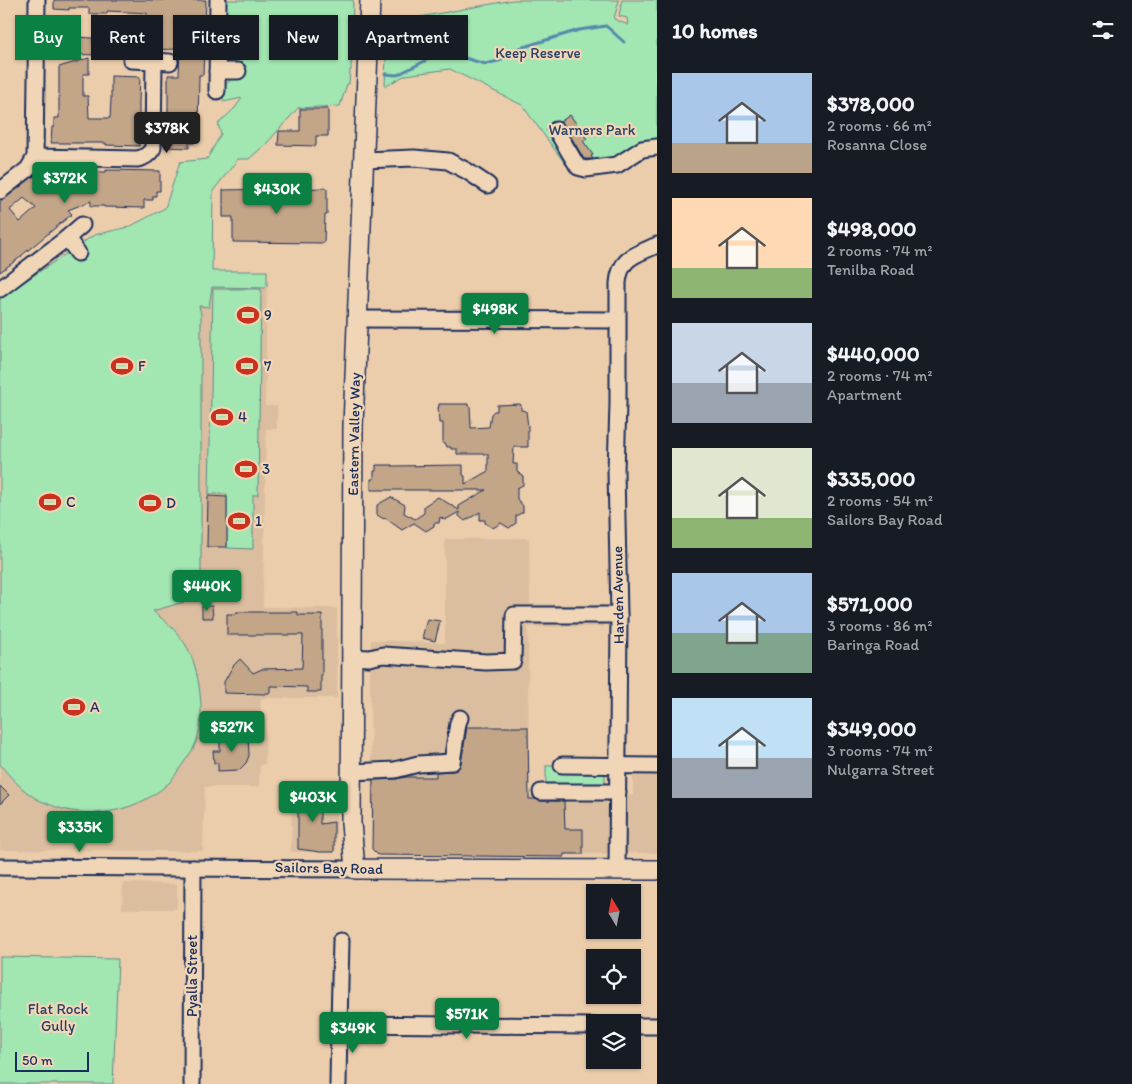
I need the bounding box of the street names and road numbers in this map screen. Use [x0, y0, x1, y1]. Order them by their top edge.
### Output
street label: Eastern Valley Way [344, 372, 364, 496]
street label: Harden Avenue [608, 546, 628, 644]
street label: Sailors Bay Road [275, 858, 383, 878]
street label: Pyalla Street [183, 935, 201, 1017]

